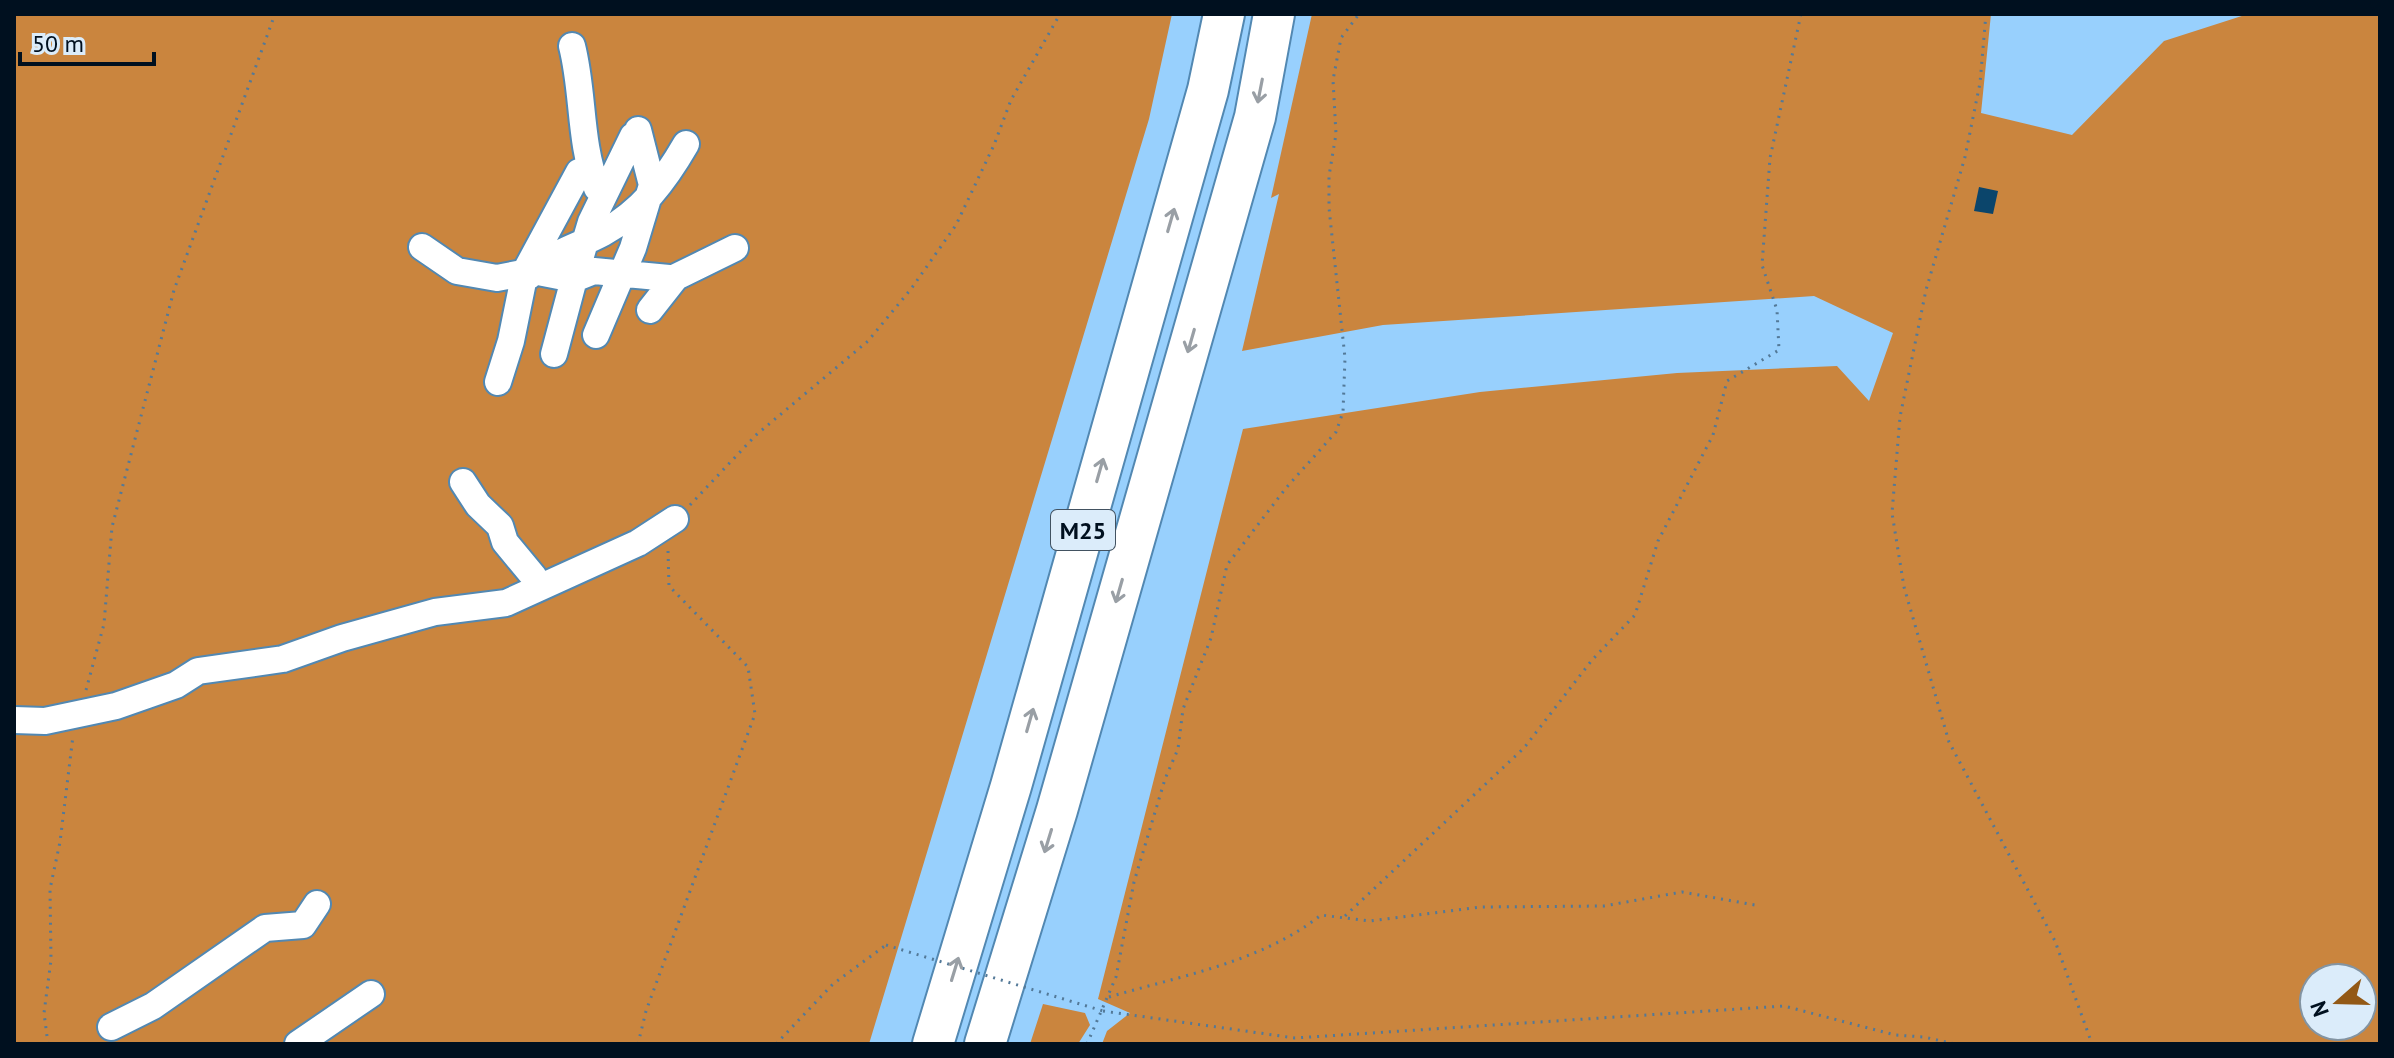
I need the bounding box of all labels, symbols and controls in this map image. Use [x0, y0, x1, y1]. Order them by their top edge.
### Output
scale bar [20, 16, 154, 66]
text: 50 m [32, 28, 84, 59]
one-way arrow [1251, 77, 1266, 103]
one-way arrow [1164, 207, 1179, 233]
one-way arrow [1183, 328, 1198, 354]
one-way arrow [1094, 458, 1108, 483]
road number: M25 [1051, 510, 1115, 550]
one-way arrow [1111, 578, 1126, 604]
one-way arrow [1023, 708, 1038, 734]
one-way arrow [1039, 828, 1054, 853]
one-way arrow [948, 957, 963, 983]
north arrow [2298, 962, 2378, 1042]
text: N [2304, 997, 2335, 1020]

